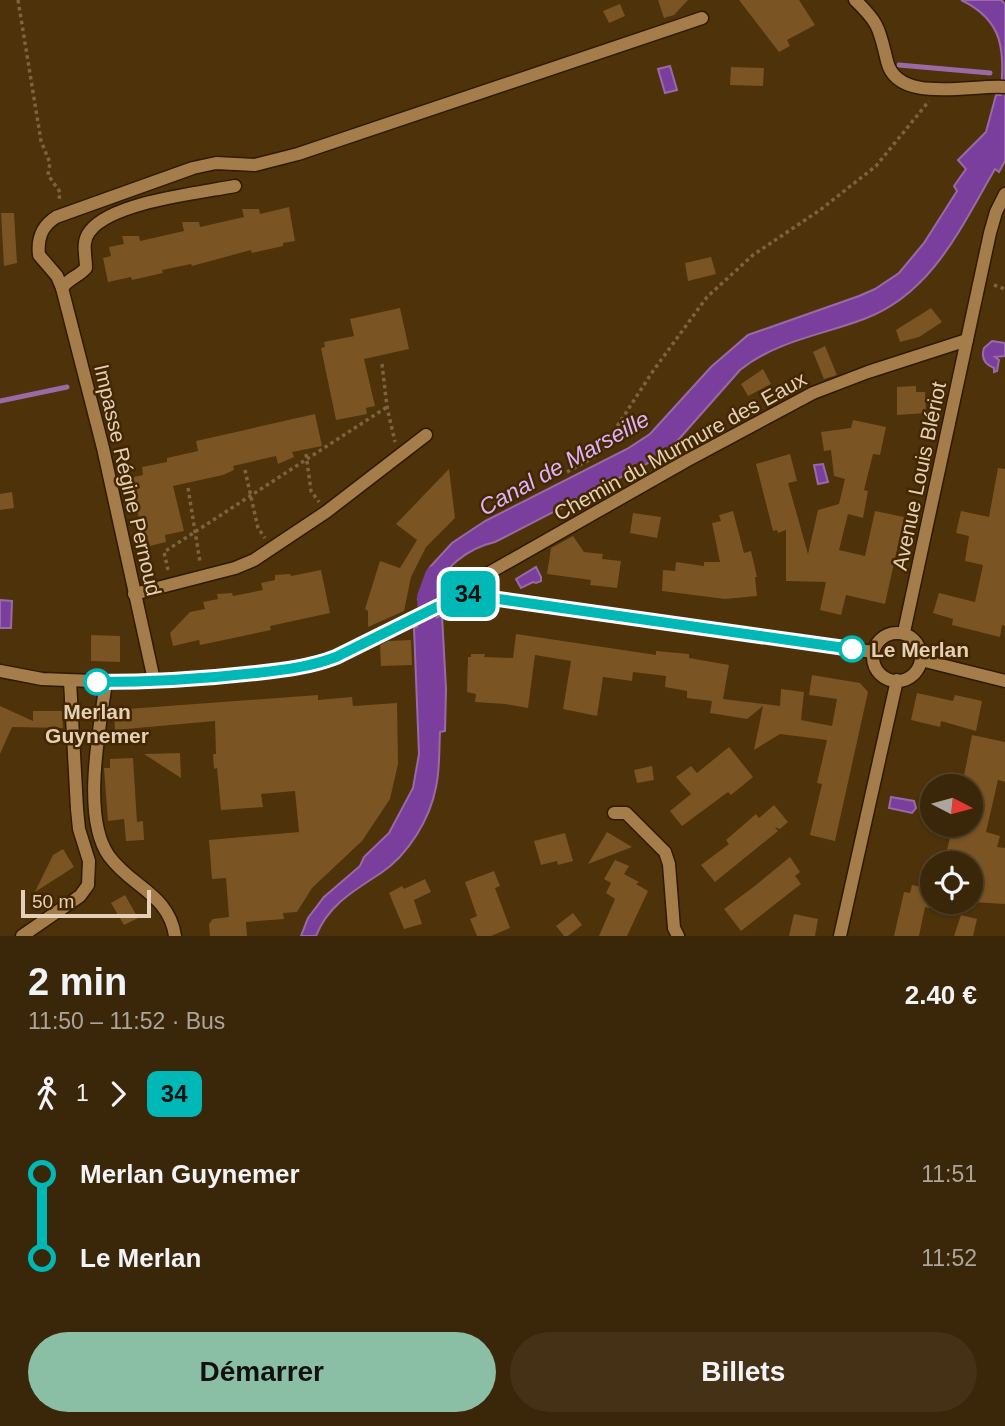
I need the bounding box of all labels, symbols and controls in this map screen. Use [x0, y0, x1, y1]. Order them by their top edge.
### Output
street label: Impasse Régine Pernoud [90, 362, 166, 598]
street label: Chemin du Murmure des Eaux [550, 367, 811, 525]
street label: Avenue Louis Blériot [888, 379, 950, 572]
water label: Canal de Marseille [474, 405, 654, 521]
line badge: 34 [436, 571, 500, 617]
text: 34 [455, 580, 481, 607]
marker: Le Merlan [839, 636, 865, 662]
place label: Le Merlan [871, 638, 969, 661]
marker: Merlan Guynemer [84, 669, 110, 695]
place label: Merlan Guynemer [45, 700, 149, 747]
north arrow [920, 774, 984, 836]
map controls [920, 774, 983, 914]
button: locate [920, 851, 983, 914]
scale bar [21, 887, 150, 919]
text: 50 m [32, 891, 74, 912]
text: 2 min [28, 961, 127, 1003]
text: 2.40 € [905, 980, 977, 1010]
text: 11:50 – 11:52 · Bus [28, 1008, 225, 1034]
icon: walk [28, 1075, 66, 1113]
icon: forward [99, 1075, 137, 1113]
text: 1 [76, 1080, 89, 1106]
text: 34 [161, 1080, 188, 1107]
text: Merlan Guynemer [80, 1159, 300, 1189]
text: 11:51 [921, 1161, 977, 1187]
text: Le Merlan [80, 1243, 201, 1273]
text: 11:52 [921, 1245, 977, 1271]
button: Démarrer [28, 1332, 496, 1412]
button: Billets [510, 1332, 977, 1412]

